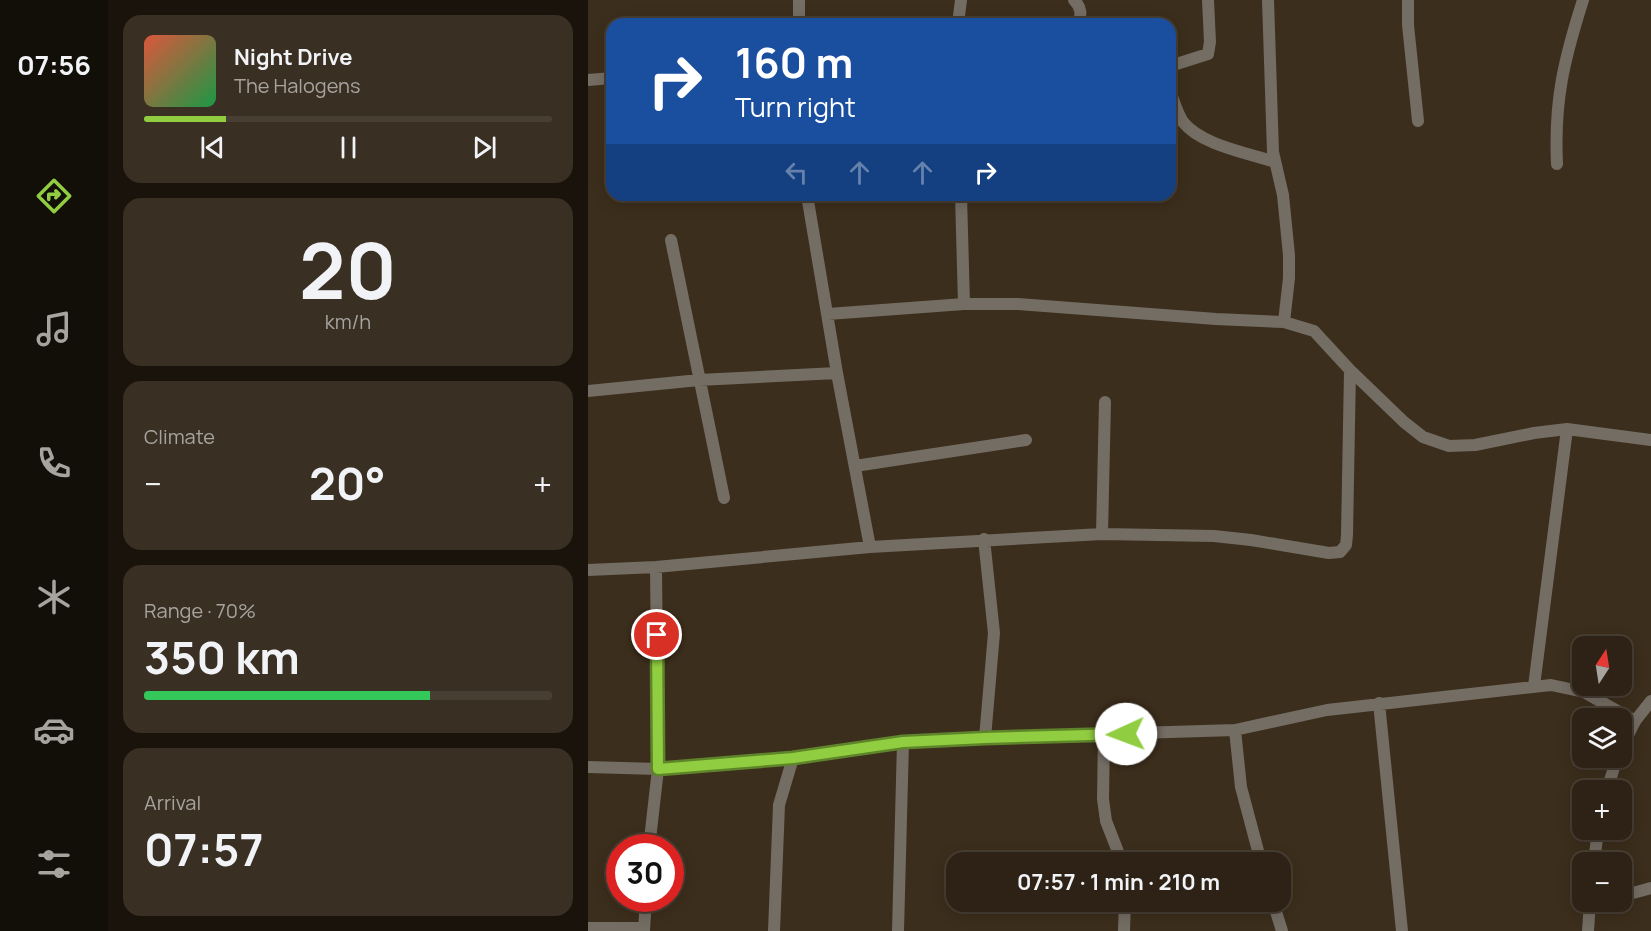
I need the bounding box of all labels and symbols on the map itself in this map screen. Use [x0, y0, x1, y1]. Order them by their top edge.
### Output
pin [631, 609, 682, 660]
north arrow [1572, 636, 1632, 696]
position arrow [1094, 702, 1158, 766]
speed limit sign: 30 [606, 834, 684, 912]

